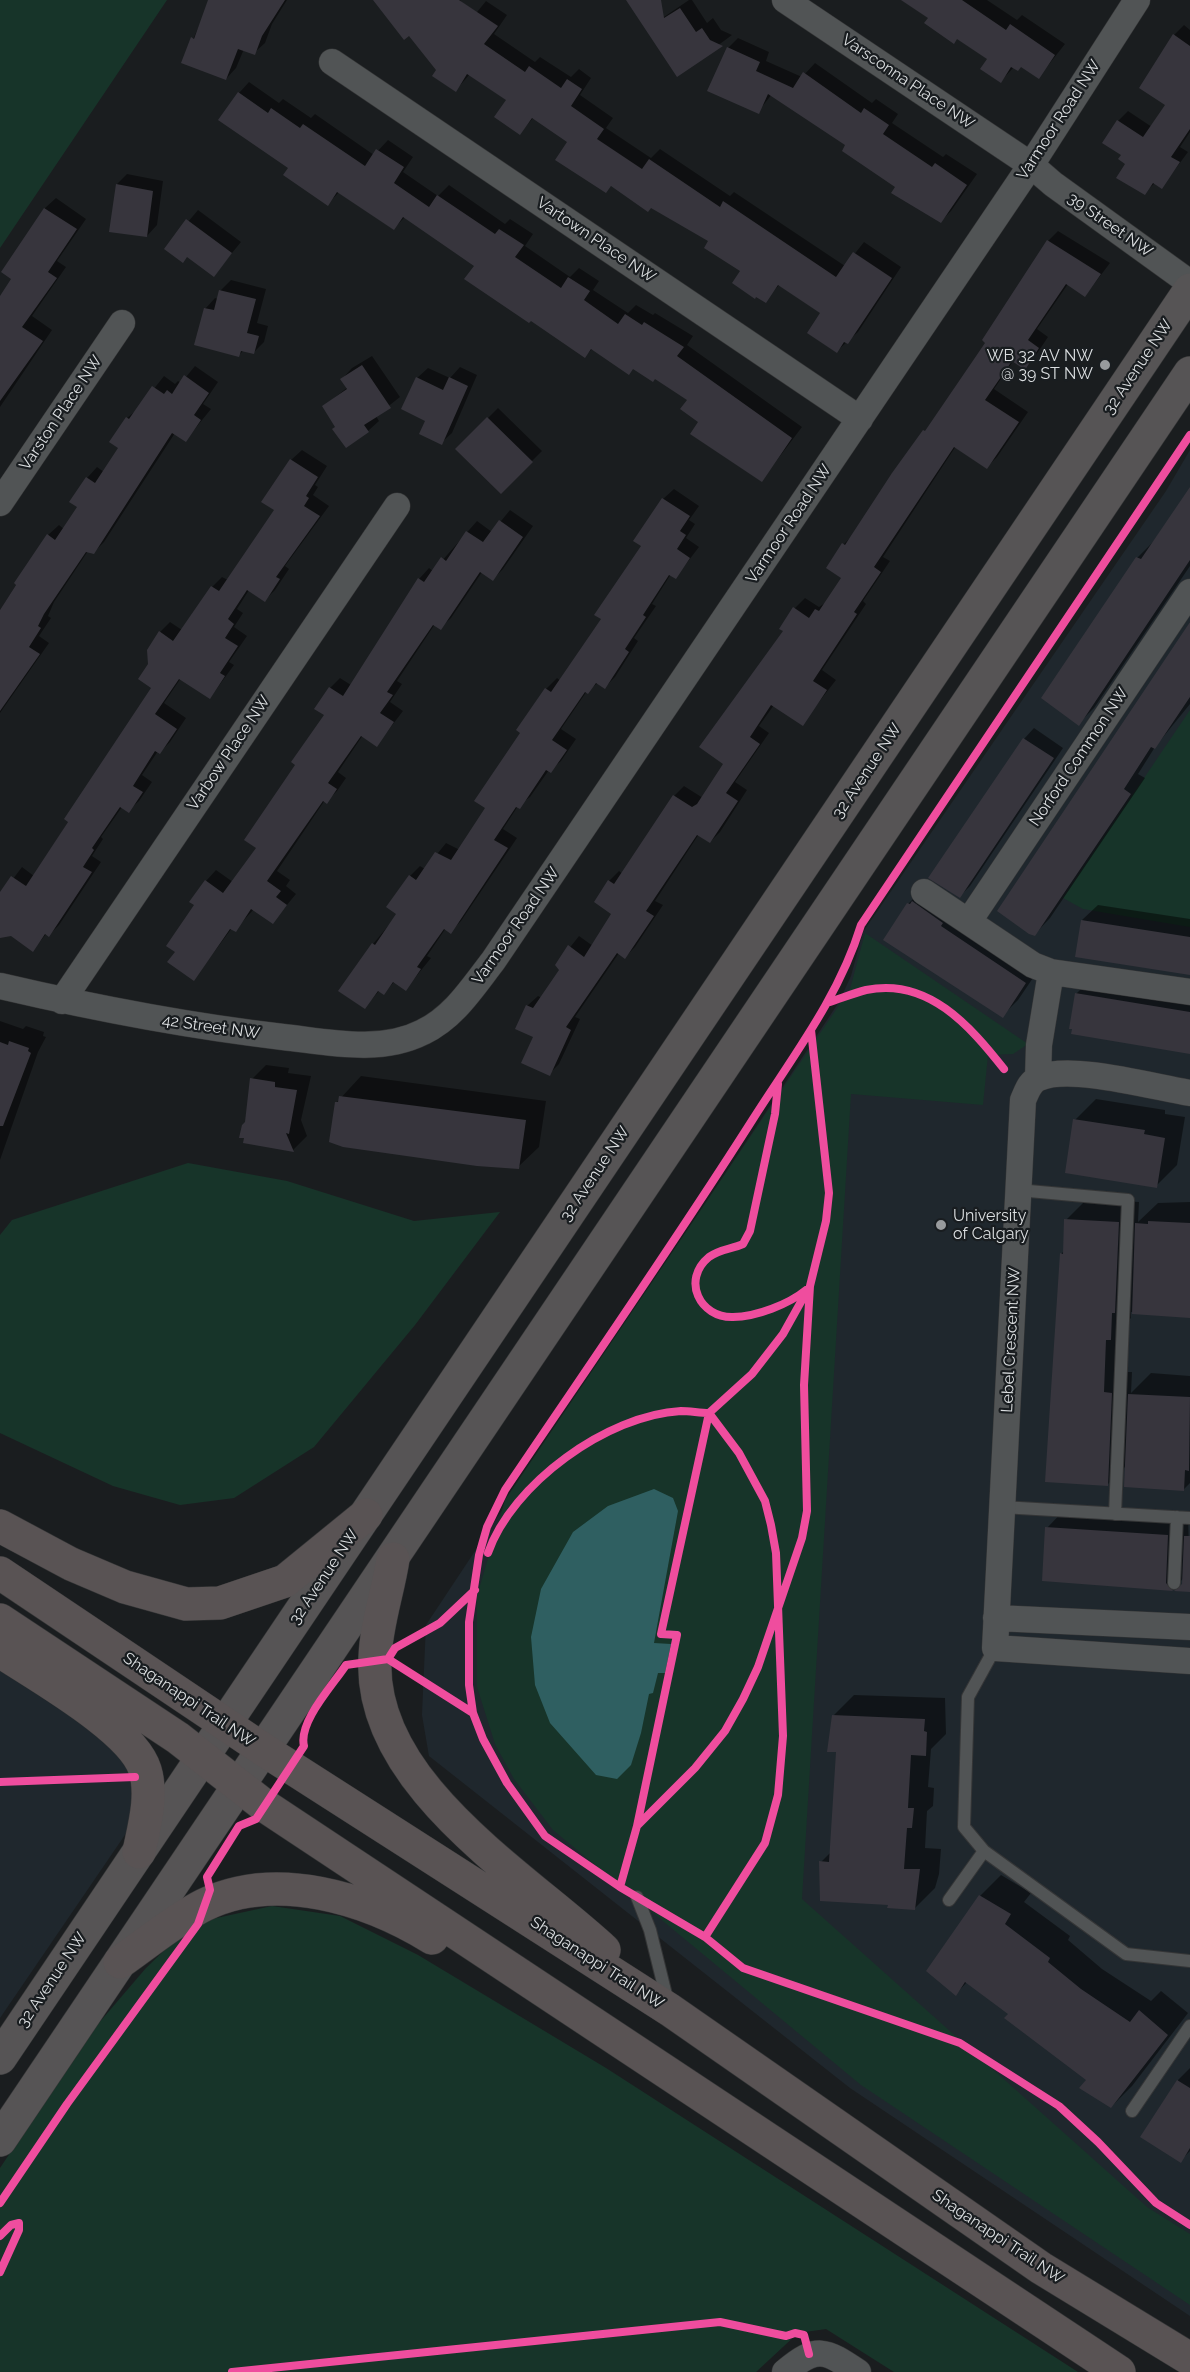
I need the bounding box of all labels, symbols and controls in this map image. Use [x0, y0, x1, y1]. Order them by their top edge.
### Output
street label: Varsconna Place NW [838, 30, 978, 134]
street label: Varmoor Road NW [1013, 56, 1105, 184]
street label: 39 Street NW [1064, 189, 1156, 261]
street label: Vartown Place NW [533, 193, 659, 287]
street label: 32 Avenue NW [1099, 316, 1177, 418]
place label: WB 32 AV NW @ 39 ST NW [987, 346, 1093, 384]
street label: Varston Place NW [15, 352, 107, 474]
marker: WB 32 AV NW @ 39 ST NW [1098, 358, 1112, 372]
street label: Varmoor Road NW [742, 461, 836, 587]
street label: Norford Common NW [1025, 684, 1133, 830]
street label: Varbow Place NW [183, 692, 275, 814]
street label: 32 Avenue NW [828, 720, 906, 822]
street label: Varmoor Road NW [468, 863, 564, 989]
street label: 42 Street NW [161, 1011, 261, 1043]
street label: 32 Avenue NW [556, 1123, 634, 1225]
place label: University of Calgary [953, 1206, 1029, 1244]
marker: University of Calgary [934, 1218, 948, 1232]
street label: Lebel Crescent NW [998, 1267, 1024, 1413]
street label: 32 Avenue NW [285, 1526, 363, 1628]
street label: Shaganappi Trail NW [119, 1649, 259, 1751]
street label: Shaganappi Trail NW [527, 1913, 667, 2013]
street label: 32 Avenue NW [13, 1929, 91, 2031]
street label: Shaganappi Trail NW [928, 2186, 1068, 2288]

